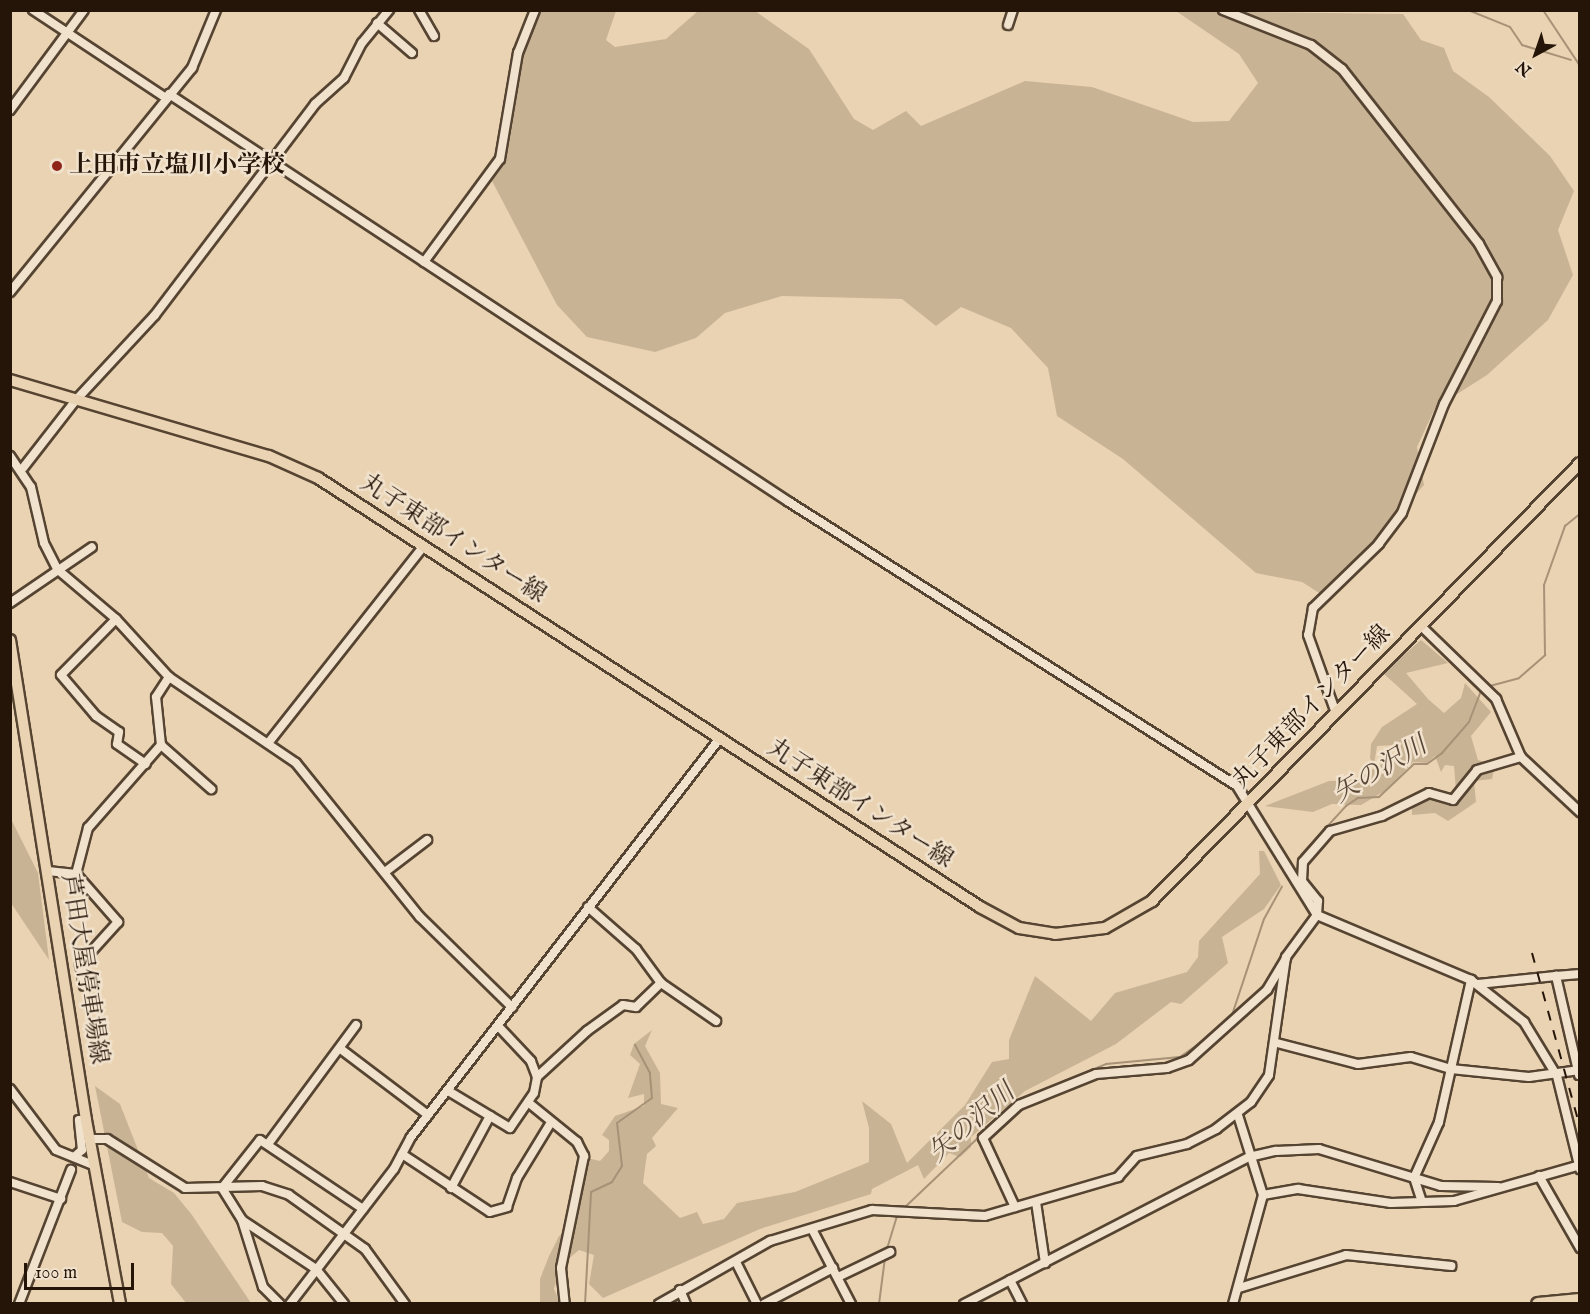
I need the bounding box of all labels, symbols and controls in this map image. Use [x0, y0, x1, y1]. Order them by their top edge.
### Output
north arrow [1506, 24, 1566, 84]
text: N [1513, 56, 1536, 80]
place label: 上田市立塩川小学校 [69, 152, 285, 180]
marker: 上田市立塩川小学校 [50, 159, 64, 173]
street label: 丸子東部インター線 [355, 468, 551, 610]
street label: 丸子東部インター線 [1227, 619, 1397, 795]
water label: 矢の沢川 [1327, 730, 1433, 810]
street label: 丸子東部インター線 [762, 733, 958, 875]
street label: 芦田大屋停車場線 [55, 872, 113, 1066]
water label: 矢の沢川 [923, 1077, 1021, 1169]
scale bar [27, 1251, 136, 1289]
text: 100 m [35, 1262, 77, 1285]

